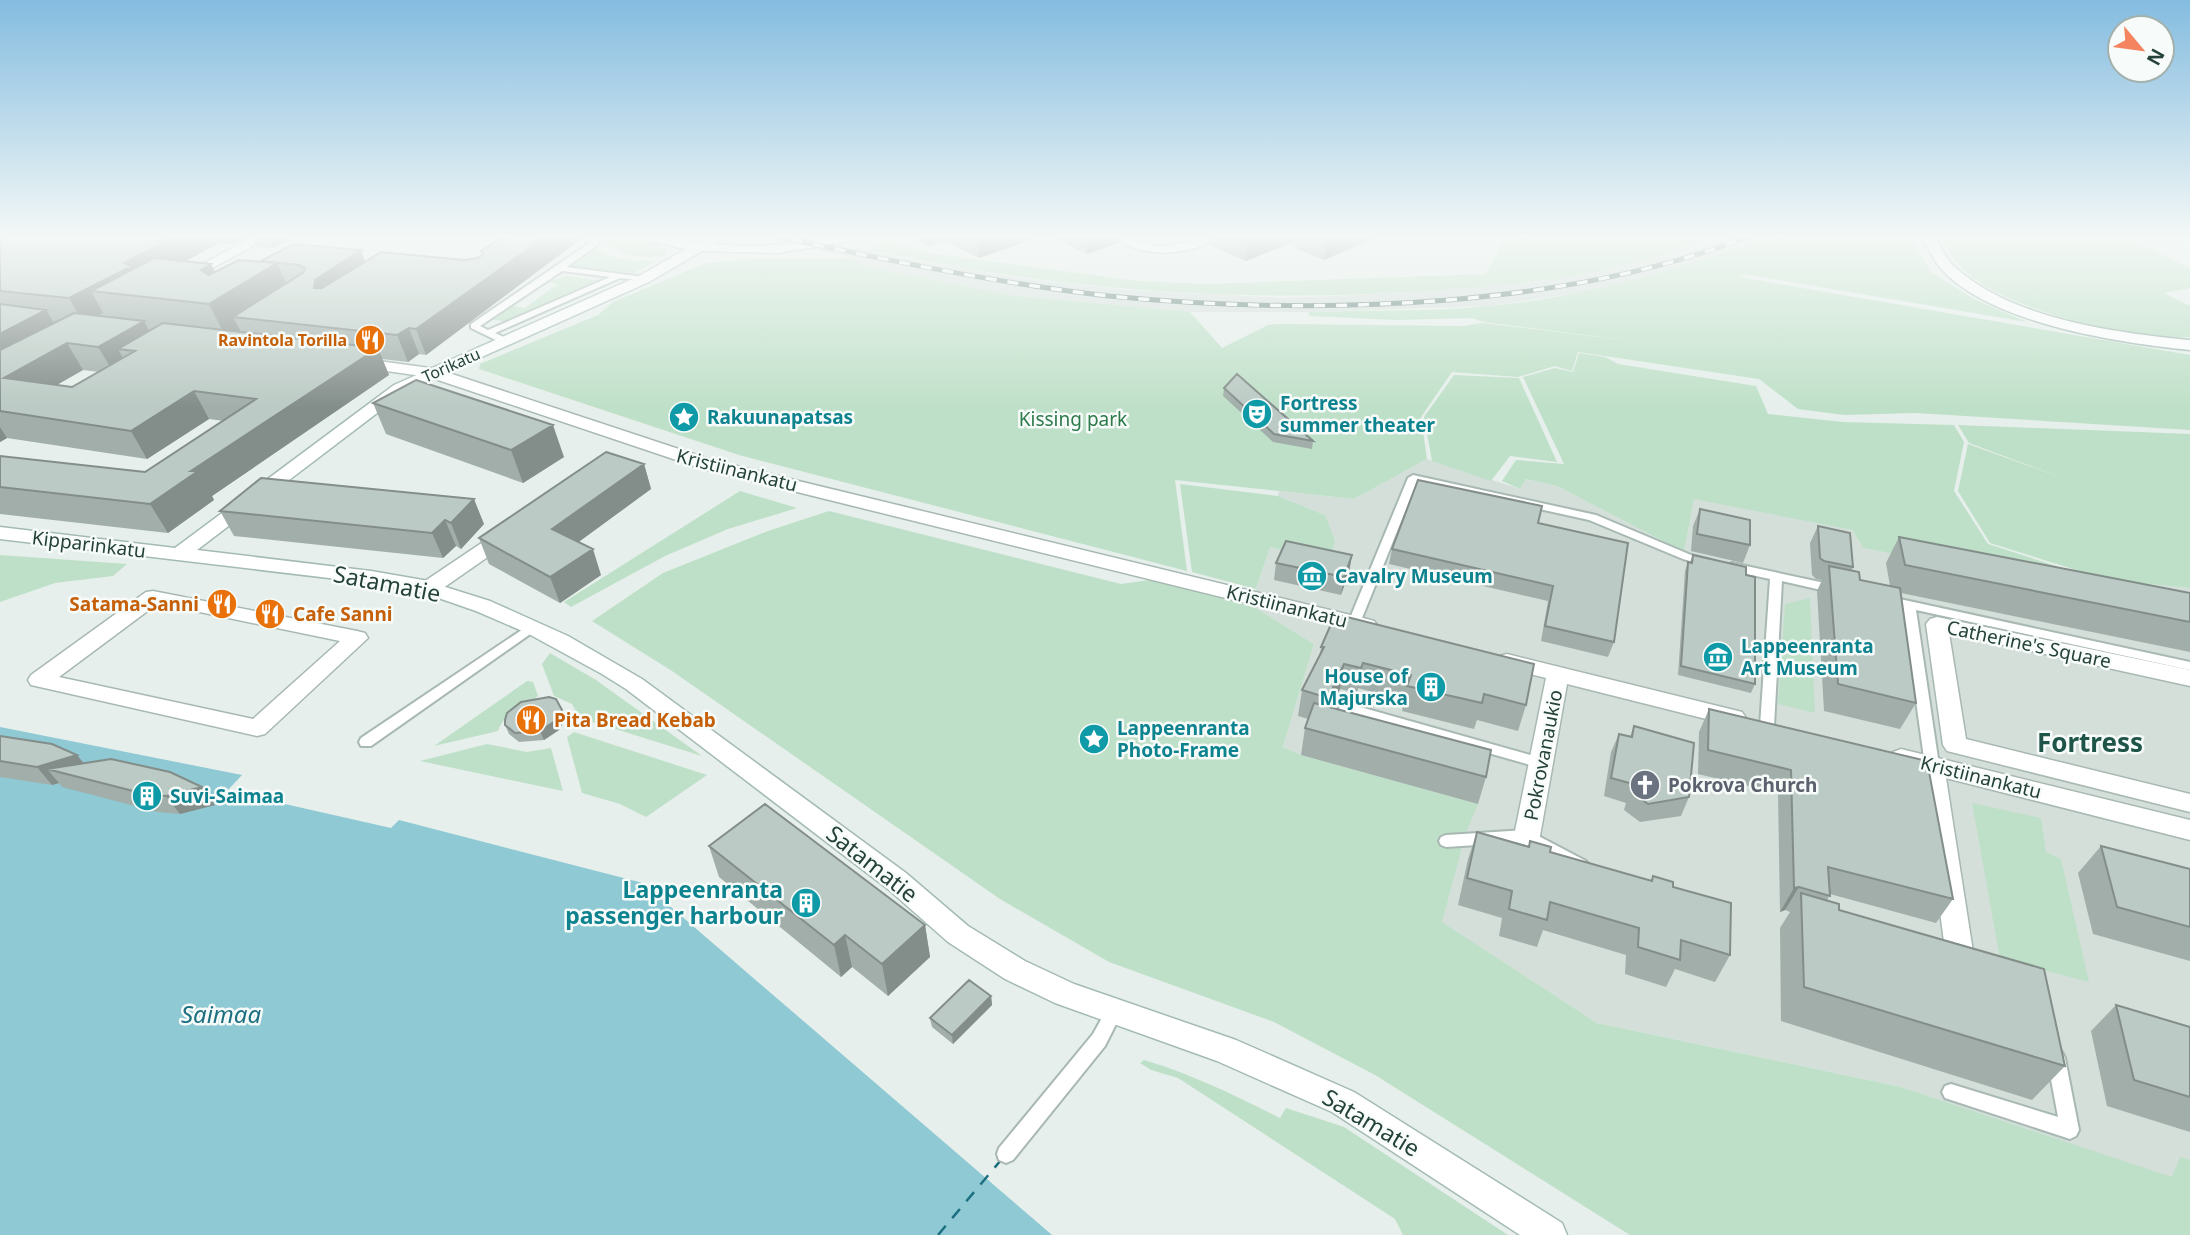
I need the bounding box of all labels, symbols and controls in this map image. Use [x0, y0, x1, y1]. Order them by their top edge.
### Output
north arrow [2106, 14, 2176, 84]
text: N [2141, 44, 2171, 70]
restaurant icon: Ravintola Torilla [353, 323, 387, 357]
place label: Ravintola Torilla [218, 329, 347, 351]
street label: Torikatu [418, 342, 484, 388]
place label: Fortress summer theater [1280, 390, 1436, 438]
theatre icon: Fortress summer theater [1240, 397, 1274, 431]
place icon: Rakuunapatsas [667, 400, 701, 434]
place label: Rakuunapatsas [707, 404, 853, 430]
park label: Kissing park [1019, 406, 1127, 432]
street label: Kristiinankatu [674, 442, 800, 498]
street label: Kipparinkatu [31, 524, 147, 564]
street label: Satamatie [331, 557, 443, 609]
museum icon: Cavalry Museum [1295, 559, 1329, 593]
place label: Cavalry Museum [1335, 563, 1493, 589]
street label: Kristiinankatu [1224, 578, 1350, 634]
restaurant icon: Satama-Sanni [205, 587, 239, 621]
place label: Satama-Sanni [69, 591, 199, 617]
restaurant icon: Cafe Sanni [253, 597, 287, 631]
place label: Cafe Sanni [293, 601, 392, 627]
street label: Catherine's Square [1944, 614, 2114, 674]
place label: Lappeenranta Art Museum [1741, 633, 1874, 681]
museum icon: Lappeenranta Art Museum [1701, 640, 1735, 674]
place label: House of Majurska [1319, 663, 1410, 711]
building icon: House of Majurska [1414, 670, 1448, 704]
street label: Pokrovanaukio [1518, 687, 1568, 823]
restaurant icon: Pita Bread Kebab [514, 703, 548, 737]
place label: Pita Bread Kebab [554, 707, 716, 733]
place label: Lappeenranta Photo-Frame [1117, 715, 1250, 763]
place icon: Lappeenranta Photo-Frame [1077, 722, 1111, 756]
district label: Fortress [2037, 724, 2143, 760]
street label: Kristiinankatu [1918, 749, 2044, 805]
church icon: Pokrova Church [1628, 768, 1662, 802]
place label: Pokrova Church [1668, 772, 1817, 798]
building icon: Suvi-Saimaa [130, 779, 164, 813]
place label: Suvi-Saimaa [170, 783, 284, 809]
street label: Satamatie [820, 817, 925, 909]
place label: Lappeenranta passenger harbour [565, 873, 783, 931]
building icon: Lappeenranta passenger harbour [789, 886, 823, 920]
water label: Saimaa [181, 997, 261, 1030]
street label: Satamatie [1317, 1081, 1426, 1164]

